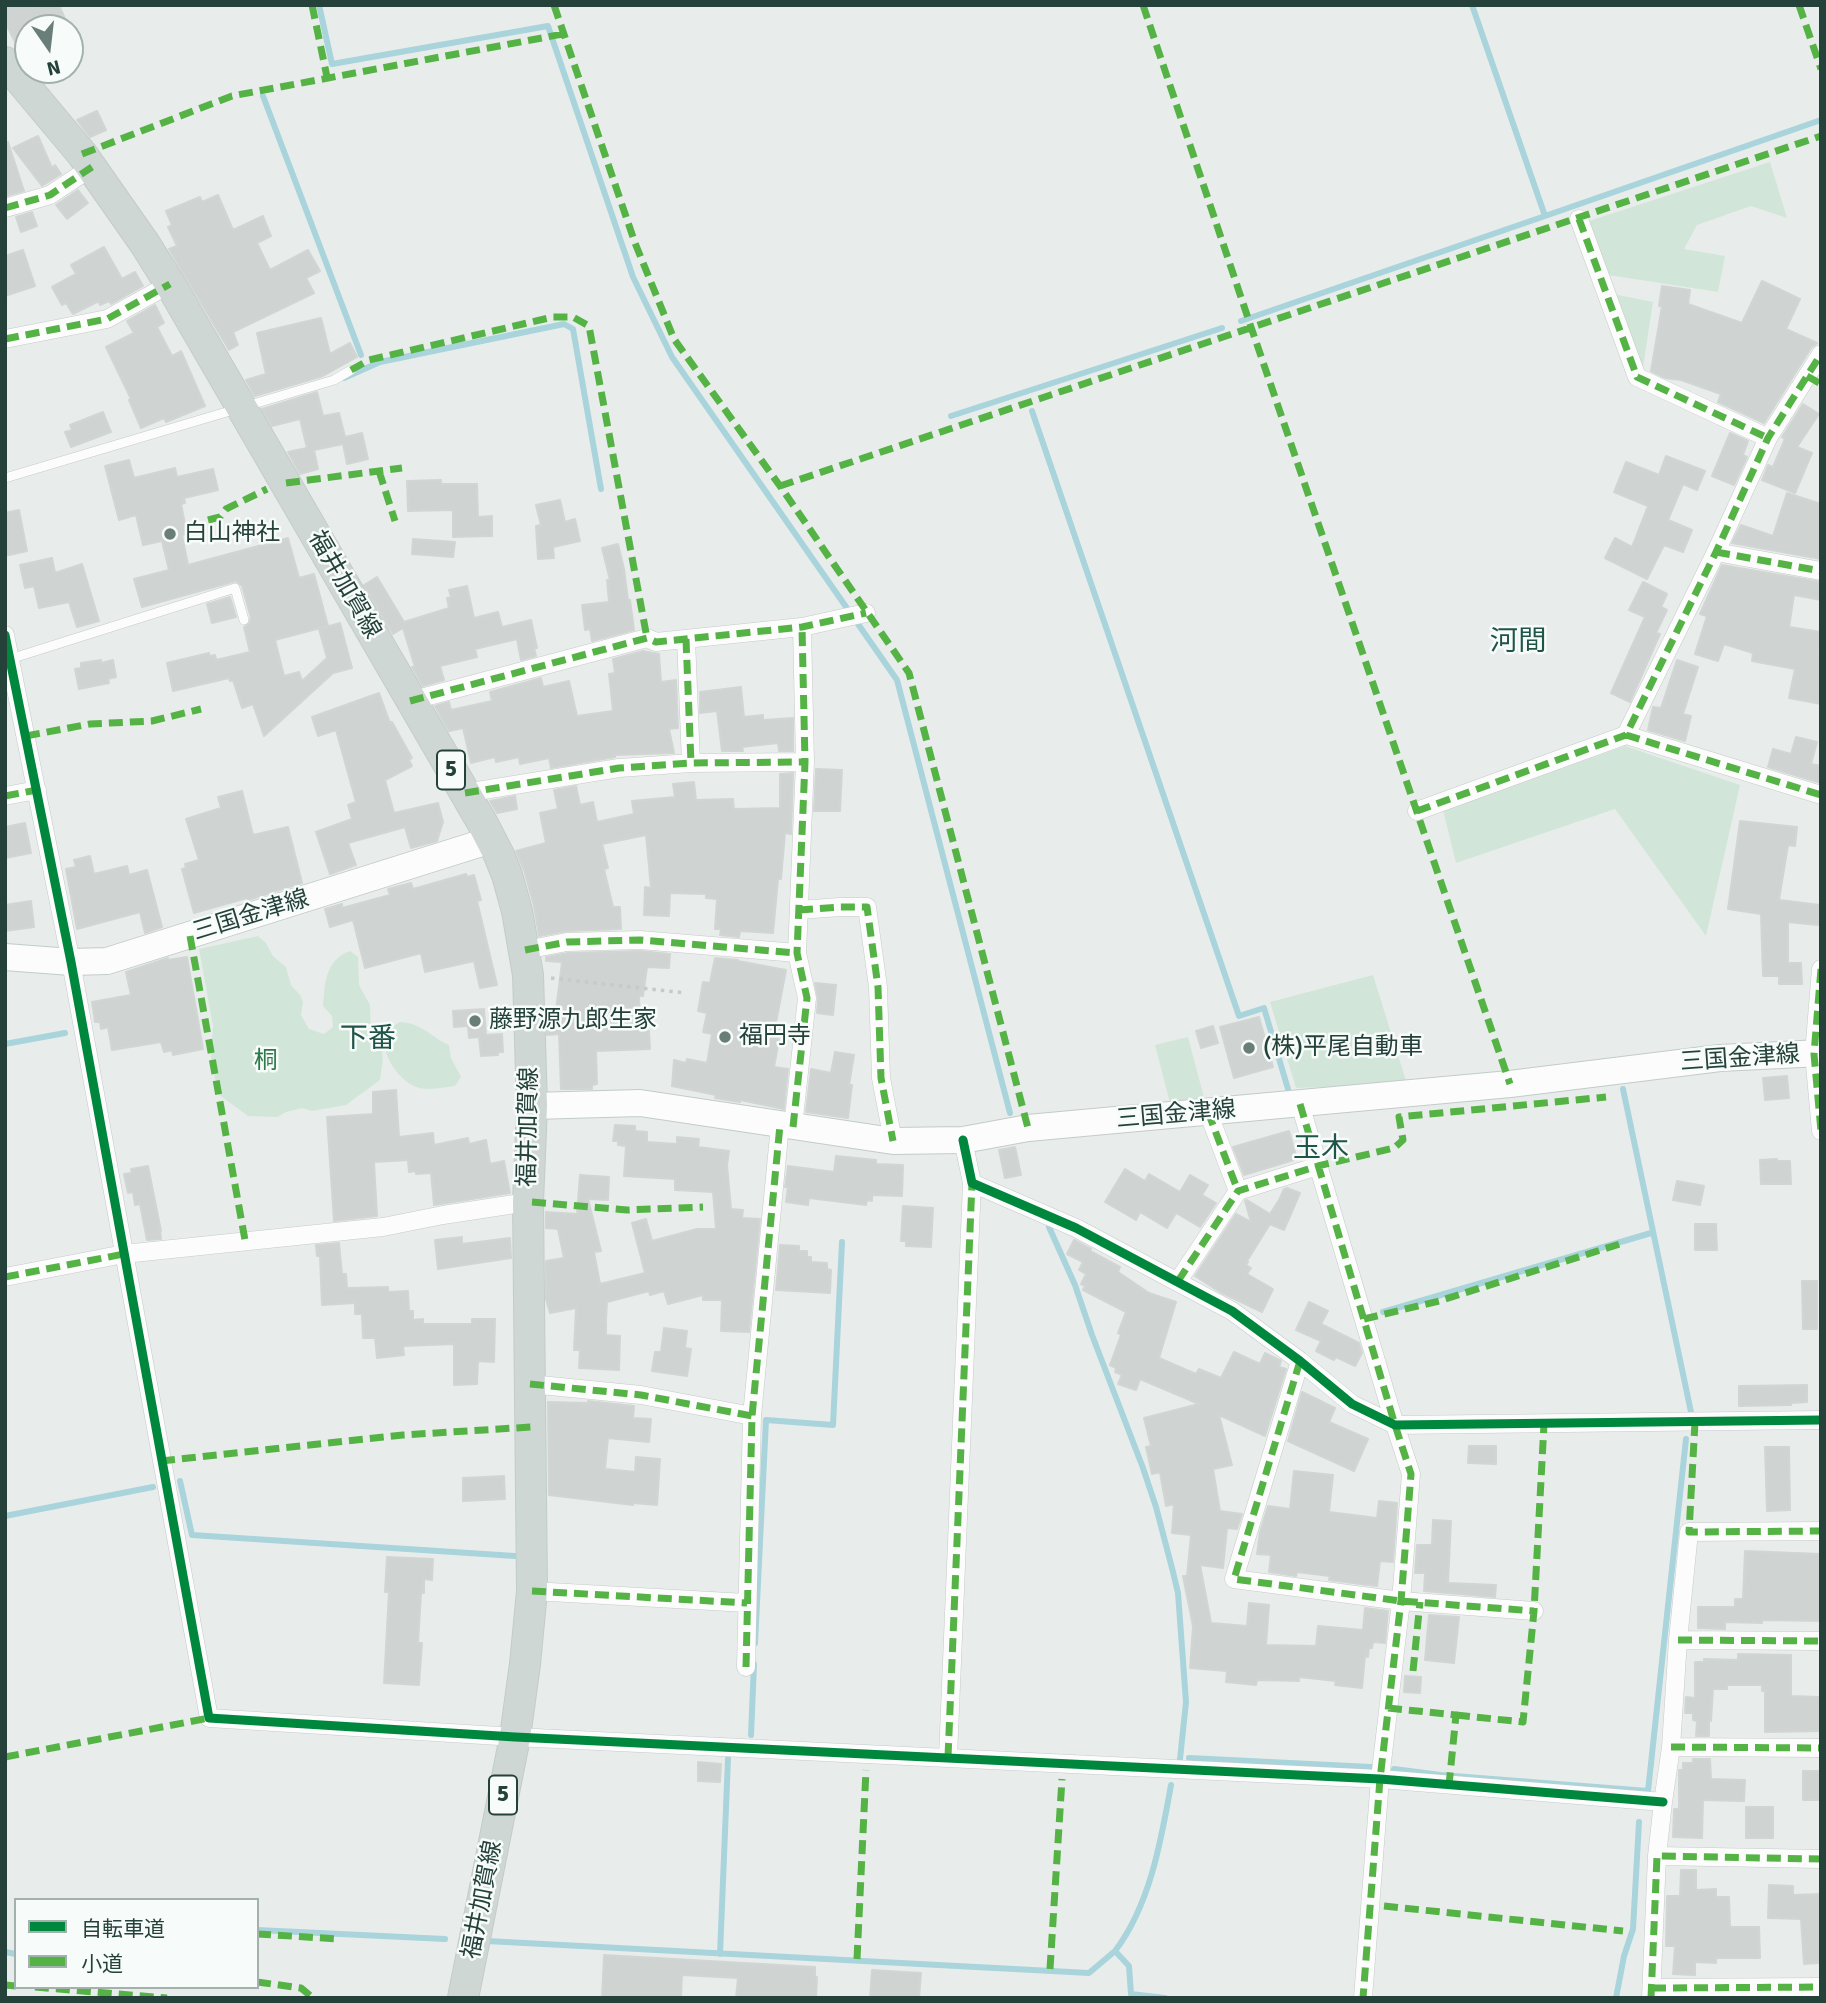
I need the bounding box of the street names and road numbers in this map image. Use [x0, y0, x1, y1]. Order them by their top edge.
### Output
street label: 福井加賀線 [302, 526, 386, 644]
road number: 5 [437, 750, 465, 790]
street label: 三国金津線 [189, 885, 313, 947]
street label: 三国金津線 [1679, 1040, 1801, 1078]
street label: 福井加賀線 [514, 1067, 544, 1187]
street label: 三国金津線 [1115, 1095, 1237, 1135]
road number: 5 [489, 1776, 517, 1814]
street label: 福井加賀線 [457, 1838, 509, 1962]

